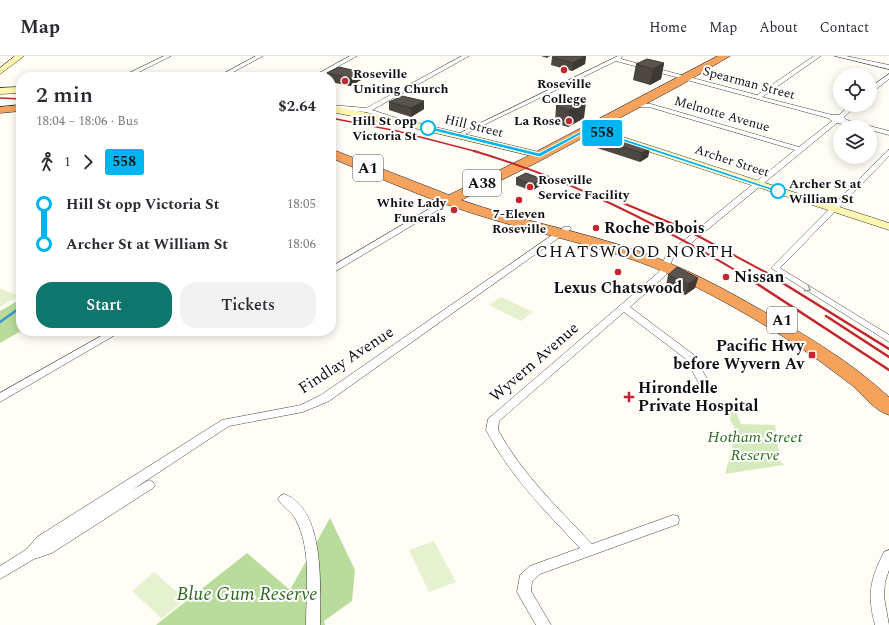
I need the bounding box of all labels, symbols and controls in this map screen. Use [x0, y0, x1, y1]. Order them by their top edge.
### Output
text: Map [20, 13, 60, 42]
text: Home [649, 17, 687, 38]
text: Map [709, 17, 737, 38]
text: About [759, 17, 798, 38]
text: Contact [820, 17, 869, 38]
street label: Spearman Street [701, 61, 798, 105]
place label: Roseville Uniting Church [353, 64, 449, 99]
marker: Roseville College [559, 65, 569, 75]
map controls [833, 68, 877, 164]
button: locate [833, 68, 877, 112]
place label: Roseville College [537, 74, 591, 109]
marker: Roseville Uniting Church [340, 76, 350, 86]
text: 2 min [36, 79, 93, 112]
street label: Melnotte Avenue [672, 91, 772, 137]
text: $2.64 [278, 95, 316, 118]
street label: Hill Street [443, 109, 506, 143]
text: 18:04 – 18:06 · Bus [36, 111, 139, 131]
place label: Hill St opp Victoria St [352, 111, 417, 146]
place label: La Rose [514, 111, 561, 131]
marker: La Rose [564, 116, 574, 126]
marker: Hill St opp Victoria St [420, 120, 436, 136]
line badge: 558 [579, 120, 625, 146]
button: layers [833, 120, 877, 164]
text: 558 [590, 122, 614, 143]
street label: Archer Street [692, 140, 772, 183]
icon: walk [36, 151, 58, 173]
icon: forward [77, 151, 99, 173]
text: 558 [113, 151, 136, 172]
text: 1 [64, 152, 71, 172]
road number: A1 [353, 155, 383, 181]
road number: A38 [463, 170, 501, 196]
place label: Roseville Service Facility [538, 170, 630, 205]
place label: Archer St at William St [789, 174, 862, 209]
marker: Roseville Service Facility [525, 182, 535, 192]
marker: Archer St at William St [770, 183, 786, 199]
text: Hill St opp Victoria St [66, 193, 220, 216]
place label: White Lady Funerals [377, 193, 447, 228]
text: 18:05 [287, 194, 316, 214]
marker: 7-Eleven Roseville [514, 195, 524, 205]
place label: 7-Eleven Roseville [492, 204, 546, 239]
marker: White Lady Funerals [449, 205, 459, 215]
place label: Roche Bobois [604, 216, 705, 240]
marker: Roche Bobois [591, 223, 601, 233]
text: Archer St at William St [66, 233, 228, 256]
text: 18:06 [287, 234, 316, 254]
district label: CHATSWOOD NORTH [536, 239, 734, 265]
place label: Nissan [734, 265, 784, 289]
marker: Lexus Chatswood [613, 267, 623, 277]
marker: Nissan [721, 272, 731, 282]
place label: Lexus Chatswood [554, 276, 682, 300]
button: Start [36, 282, 172, 328]
button: Tickets [180, 282, 316, 328]
one-way arrow [804, 285, 811, 292]
road number: A1 [767, 307, 797, 333]
street label: Wyvern Avenue [484, 316, 584, 408]
street label: Findlay Avenue [293, 320, 399, 400]
place label: Pacific Hwy before Wyvern Av [673, 334, 805, 376]
marker: Pacific Hwy before Wyvern Av [807, 350, 817, 360]
place label: Hirondelle Private Hospital [638, 376, 758, 418]
marker: Hirondelle Private Hospital [623, 391, 635, 403]
park label: Hotham Street Reserve [708, 425, 803, 467]
park label: Blue Gum Reserve [177, 580, 317, 609]

